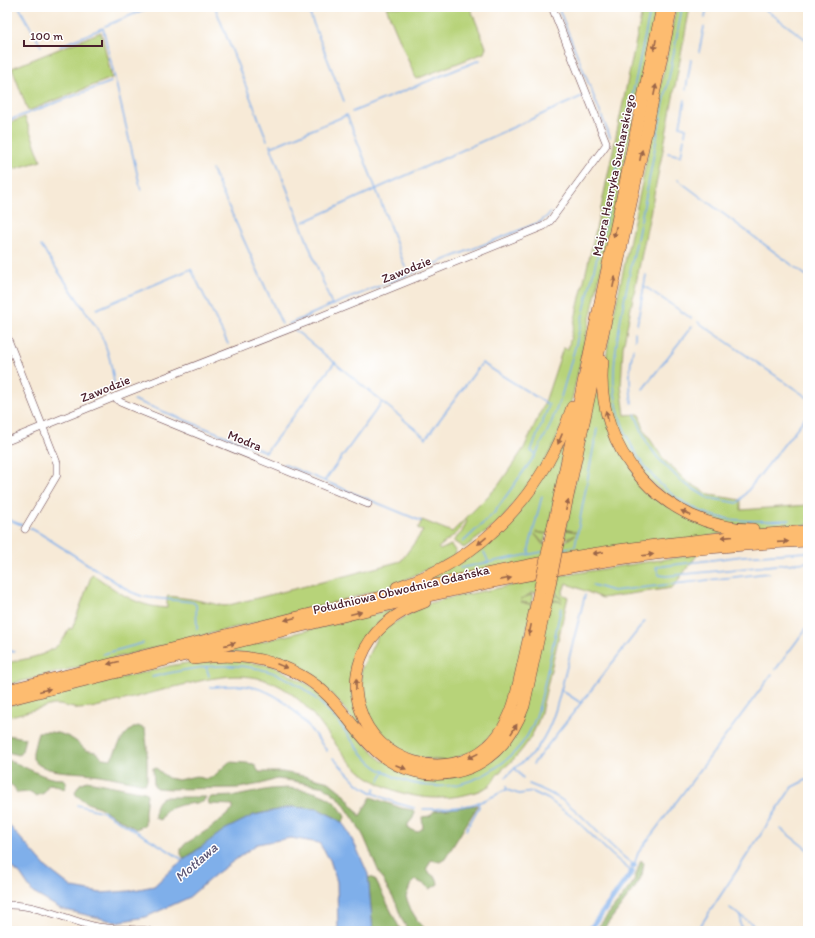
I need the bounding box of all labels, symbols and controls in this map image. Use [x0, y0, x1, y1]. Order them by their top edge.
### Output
scale bar [24, 22, 102, 48]
text: 100 m [30, 29, 63, 43]
one-way arrow [651, 39, 657, 51]
one-way arrow [652, 84, 658, 97]
street label: Majora Henryka Sucharskiego [589, 92, 638, 258]
one-way arrow [639, 149, 645, 162]
one-way arrow [612, 226, 618, 238]
street label: Zawodzie [379, 253, 433, 286]
one-way arrow [612, 276, 618, 289]
street label: Zawodzie [78, 372, 132, 405]
one-way arrow [604, 410, 610, 422]
street label: Modra [226, 427, 265, 454]
one-way arrow [556, 433, 563, 445]
one-way arrow [564, 499, 570, 511]
one-way arrow [681, 510, 692, 517]
one-way arrow [721, 534, 733, 540]
one-way arrow [476, 537, 487, 546]
one-way arrow [777, 539, 789, 546]
one-way arrow [592, 550, 604, 556]
one-way arrow [642, 552, 654, 559]
street label: Południowa Obwodnica Gdańska [311, 562, 491, 617]
one-way arrow [500, 576, 512, 582]
one-way arrow [350, 610, 362, 616]
one-way arrow [284, 617, 296, 623]
one-way arrow [527, 623, 533, 636]
one-way arrow [224, 641, 236, 647]
one-way arrow [107, 661, 119, 667]
one-way arrow [277, 664, 289, 670]
one-way arrow [353, 677, 359, 690]
one-way arrow [39, 687, 51, 693]
one-way arrow [510, 723, 517, 735]
one-way arrow [467, 753, 478, 759]
one-way arrow [396, 764, 407, 770]
water label: Motława [171, 839, 222, 886]

